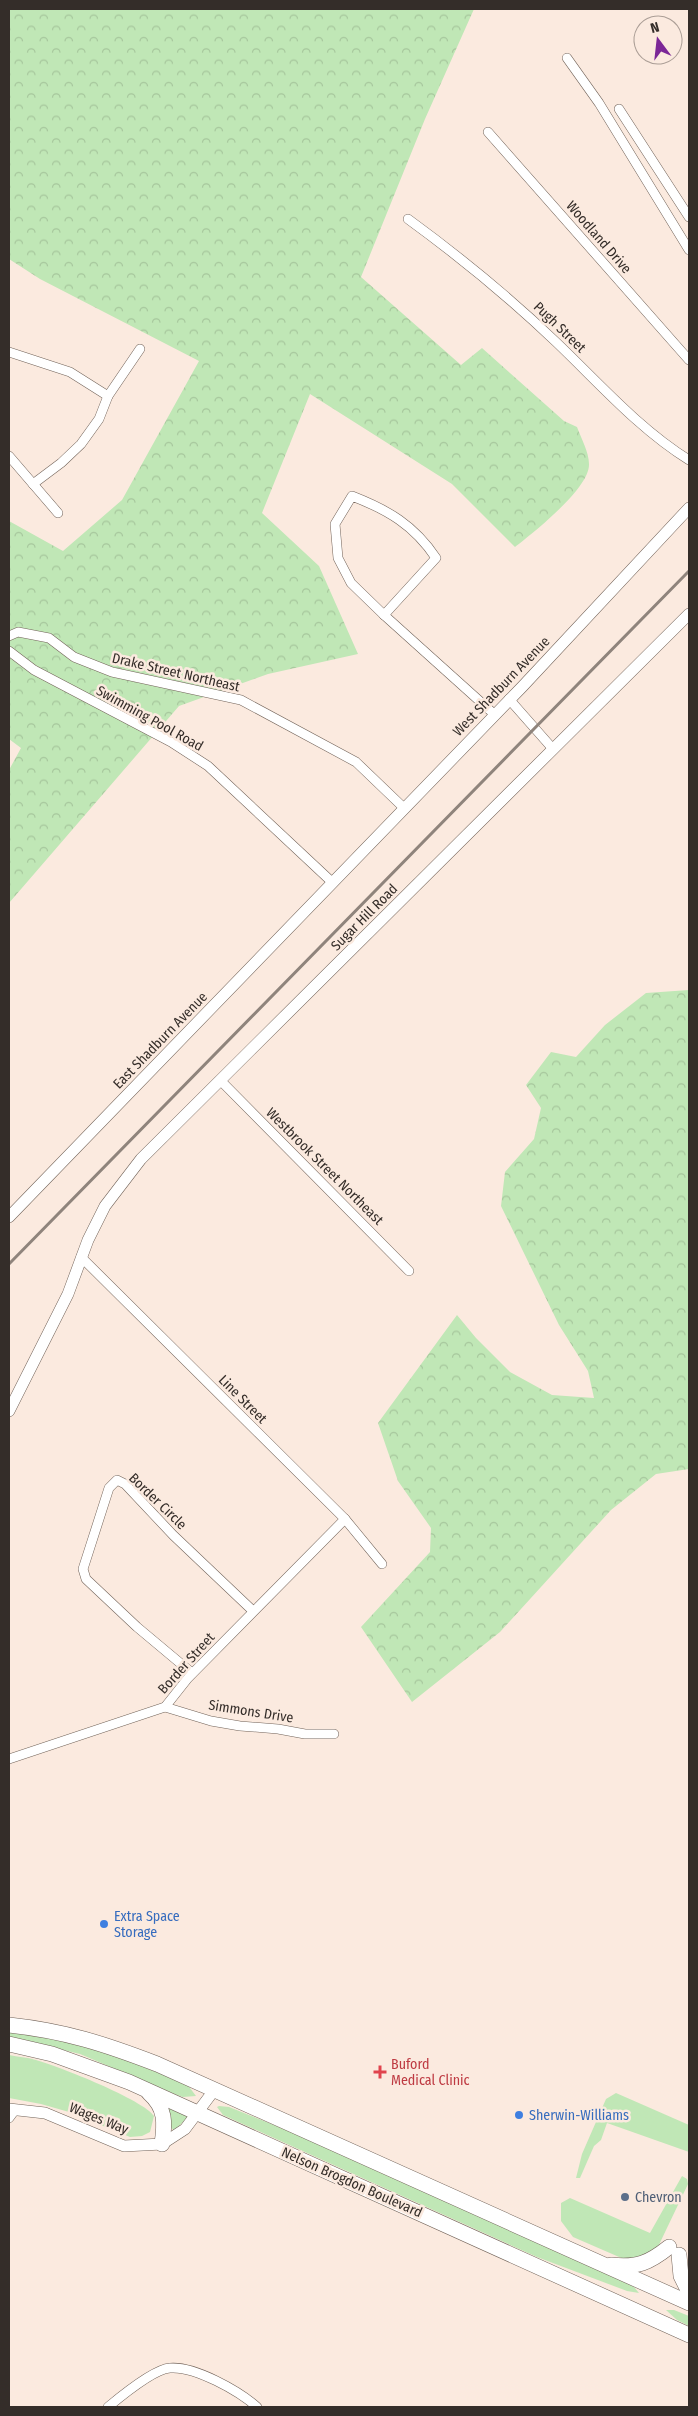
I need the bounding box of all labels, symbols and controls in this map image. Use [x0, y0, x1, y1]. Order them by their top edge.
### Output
north arrow [633, 15, 683, 65]
text: N [649, 19, 661, 37]
street label: Woodland Drive [562, 197, 635, 277]
street label: Pugh Street [530, 298, 590, 357]
street label: West Shadburn Avenue [449, 633, 553, 740]
street label: Drake Street Northeast [110, 650, 242, 696]
street label: Swimming Pool Road [93, 682, 206, 755]
street label: Sugar Hill Road [327, 880, 401, 954]
street label: East Shadburn Avenue [110, 988, 211, 1092]
street label: Westbrook Street Northeast [262, 1104, 387, 1229]
street label: Line Street [215, 1372, 271, 1427]
street label: Border Circle [125, 1470, 190, 1533]
street label: Border Street [154, 1629, 219, 1697]
street label: Simmons Drive [207, 1696, 295, 1727]
place label: Extra Space Storage [114, 1908, 180, 1941]
marker: Extra Space Storage [98, 1918, 110, 1930]
place label: Buford Medical Clinic [391, 2056, 470, 2089]
marker: Buford Medical Clinic [373, 2065, 387, 2079]
street label: Wages Way [67, 2099, 132, 2138]
place label: Sherwin-Williams [529, 2107, 629, 2124]
marker: Sherwin-Williams [513, 2109, 525, 2121]
street label: Nelson Brogdon Boulevard [279, 2144, 425, 2221]
place label: Chevron [635, 2189, 682, 2206]
marker: Chevron [619, 2191, 631, 2203]

